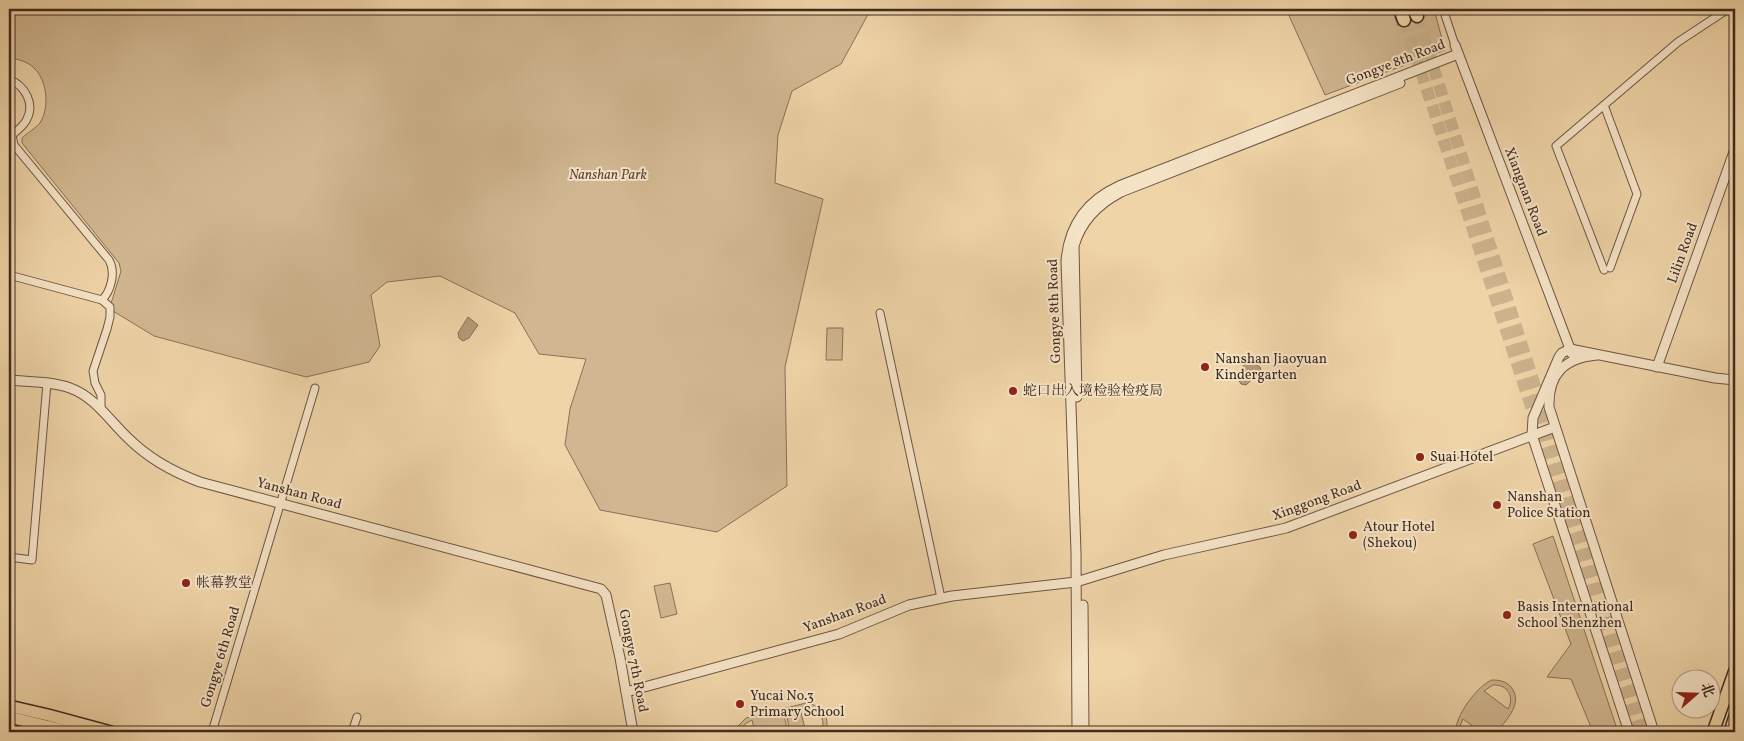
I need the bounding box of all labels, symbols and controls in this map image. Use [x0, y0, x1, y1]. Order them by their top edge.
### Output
street label: Gongye 8th Road [1344, 35, 1448, 91]
street label: Xiangnan Road [1499, 145, 1551, 239]
park label: Nanshan Park [569, 166, 647, 185]
street label: Lilin Road [1663, 220, 1703, 286]
street label: Gongye 8th Road [1044, 258, 1066, 364]
place label: Nanshan Jiaoyuan Kindergarten [1215, 350, 1327, 385]
marker: Nanshan Jiaoyuan Kindergarten [1199, 361, 1211, 373]
place label: 蛇口出入境检验检疫局 [1023, 382, 1163, 401]
marker: 蛇口出入境检验检疫局 [1007, 385, 1019, 397]
place label: Suai Hotel [1430, 448, 1493, 467]
marker: Suai Hotel [1414, 451, 1426, 463]
street label: Yanshan Road [254, 474, 344, 515]
street label: Xinggong Road [1270, 476, 1364, 526]
place label: Nanshan Police Station [1507, 488, 1591, 523]
marker: Nanshan Police Station [1491, 499, 1503, 511]
place label: Atour Hotel (Shekou) [1363, 518, 1435, 553]
marker: Atour Hotel (Shekou) [1347, 529, 1359, 541]
place label: 帐幕教堂 [196, 574, 252, 593]
marker: 帐幕教堂 [180, 577, 192, 589]
street label: Yanshan Road [801, 590, 889, 638]
place label: Basis International School Shenzhen [1517, 598, 1634, 633]
street label: Gongye 6th Road [197, 604, 245, 710]
street label: Gongye 7th Road [614, 608, 652, 714]
marker: Basis International School Shenzhen [1501, 609, 1513, 621]
north arrow [1672, 668, 1722, 718]
text: 北 [1695, 680, 1718, 700]
place label: Yucai No.3 Primary School [750, 687, 844, 722]
marker: Yucai No.3 Primary School [734, 698, 746, 710]

